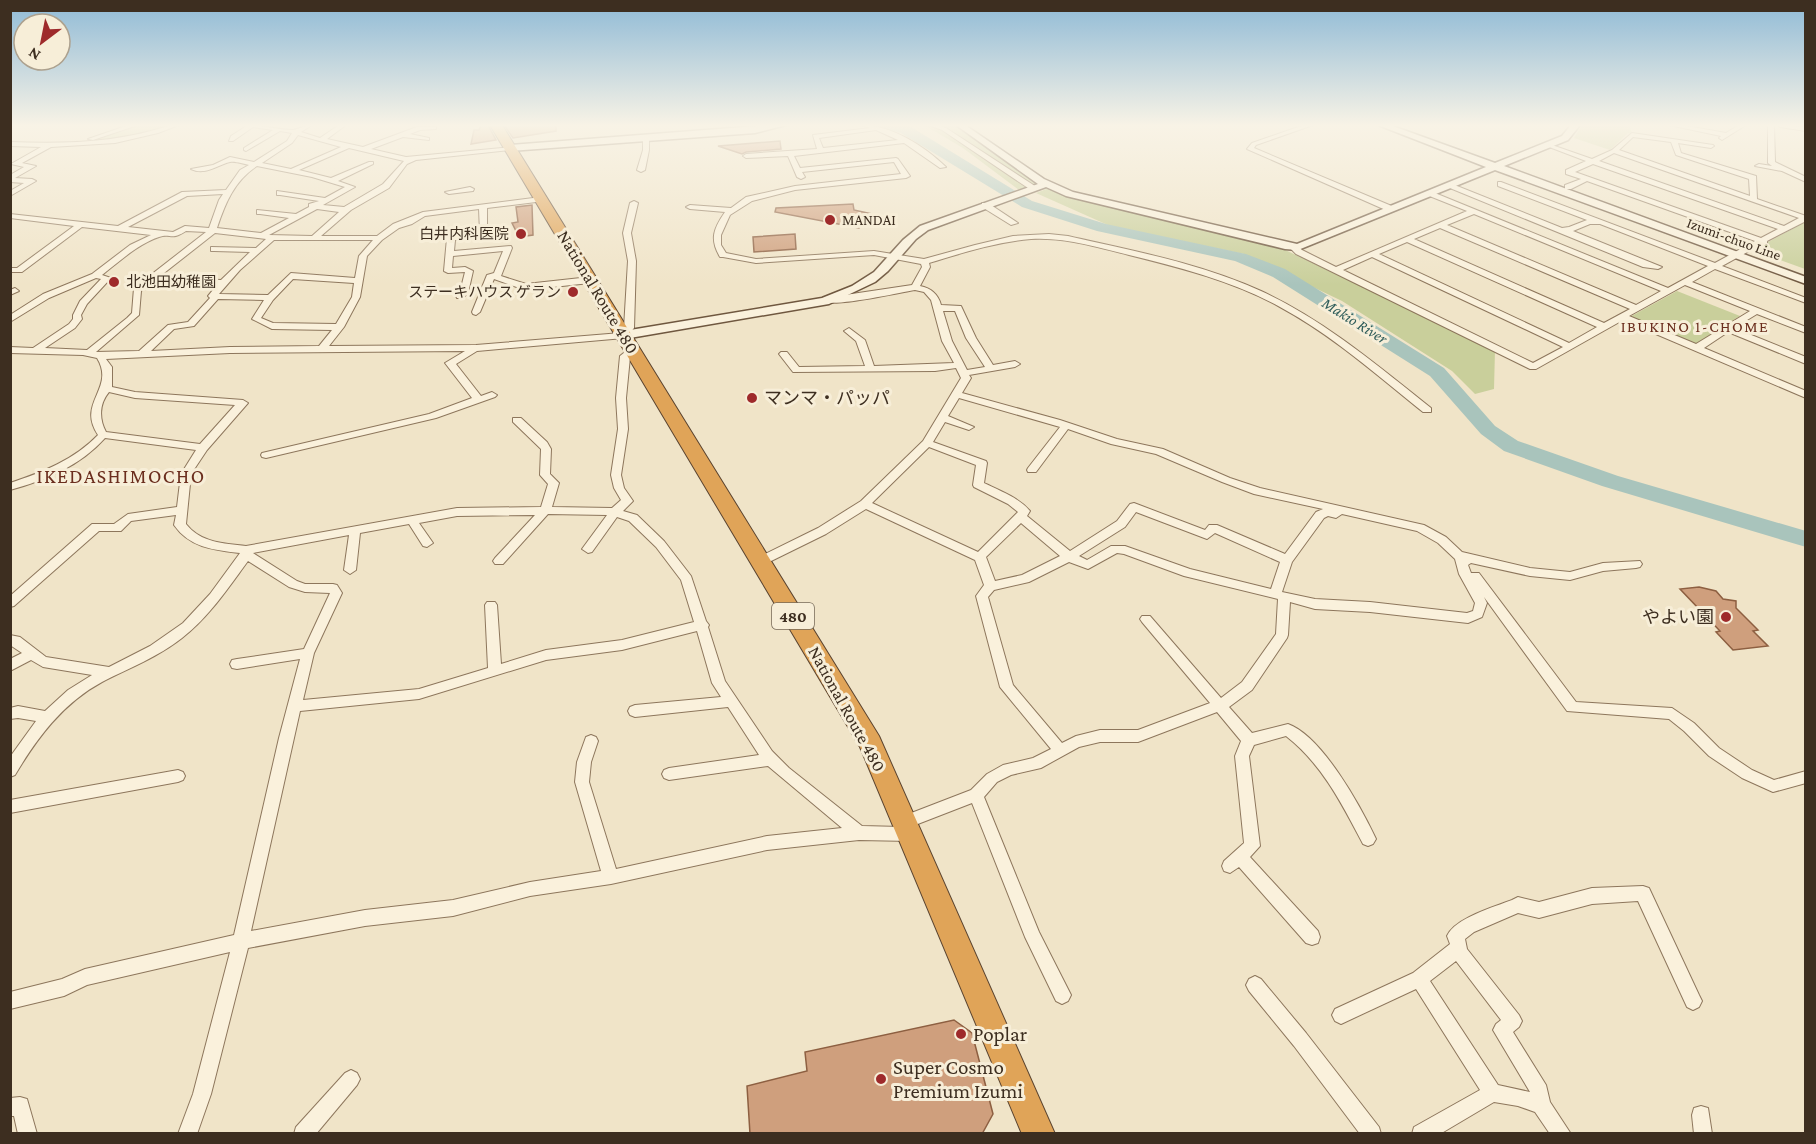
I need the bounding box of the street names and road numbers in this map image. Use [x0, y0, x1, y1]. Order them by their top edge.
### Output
street label: Izumi-chuo Line [1685, 215, 1784, 264]
street label: National Route 480 [553, 227, 643, 357]
road number: 480 [772, 603, 814, 629]
street label: National Route 480 [804, 643, 890, 775]

